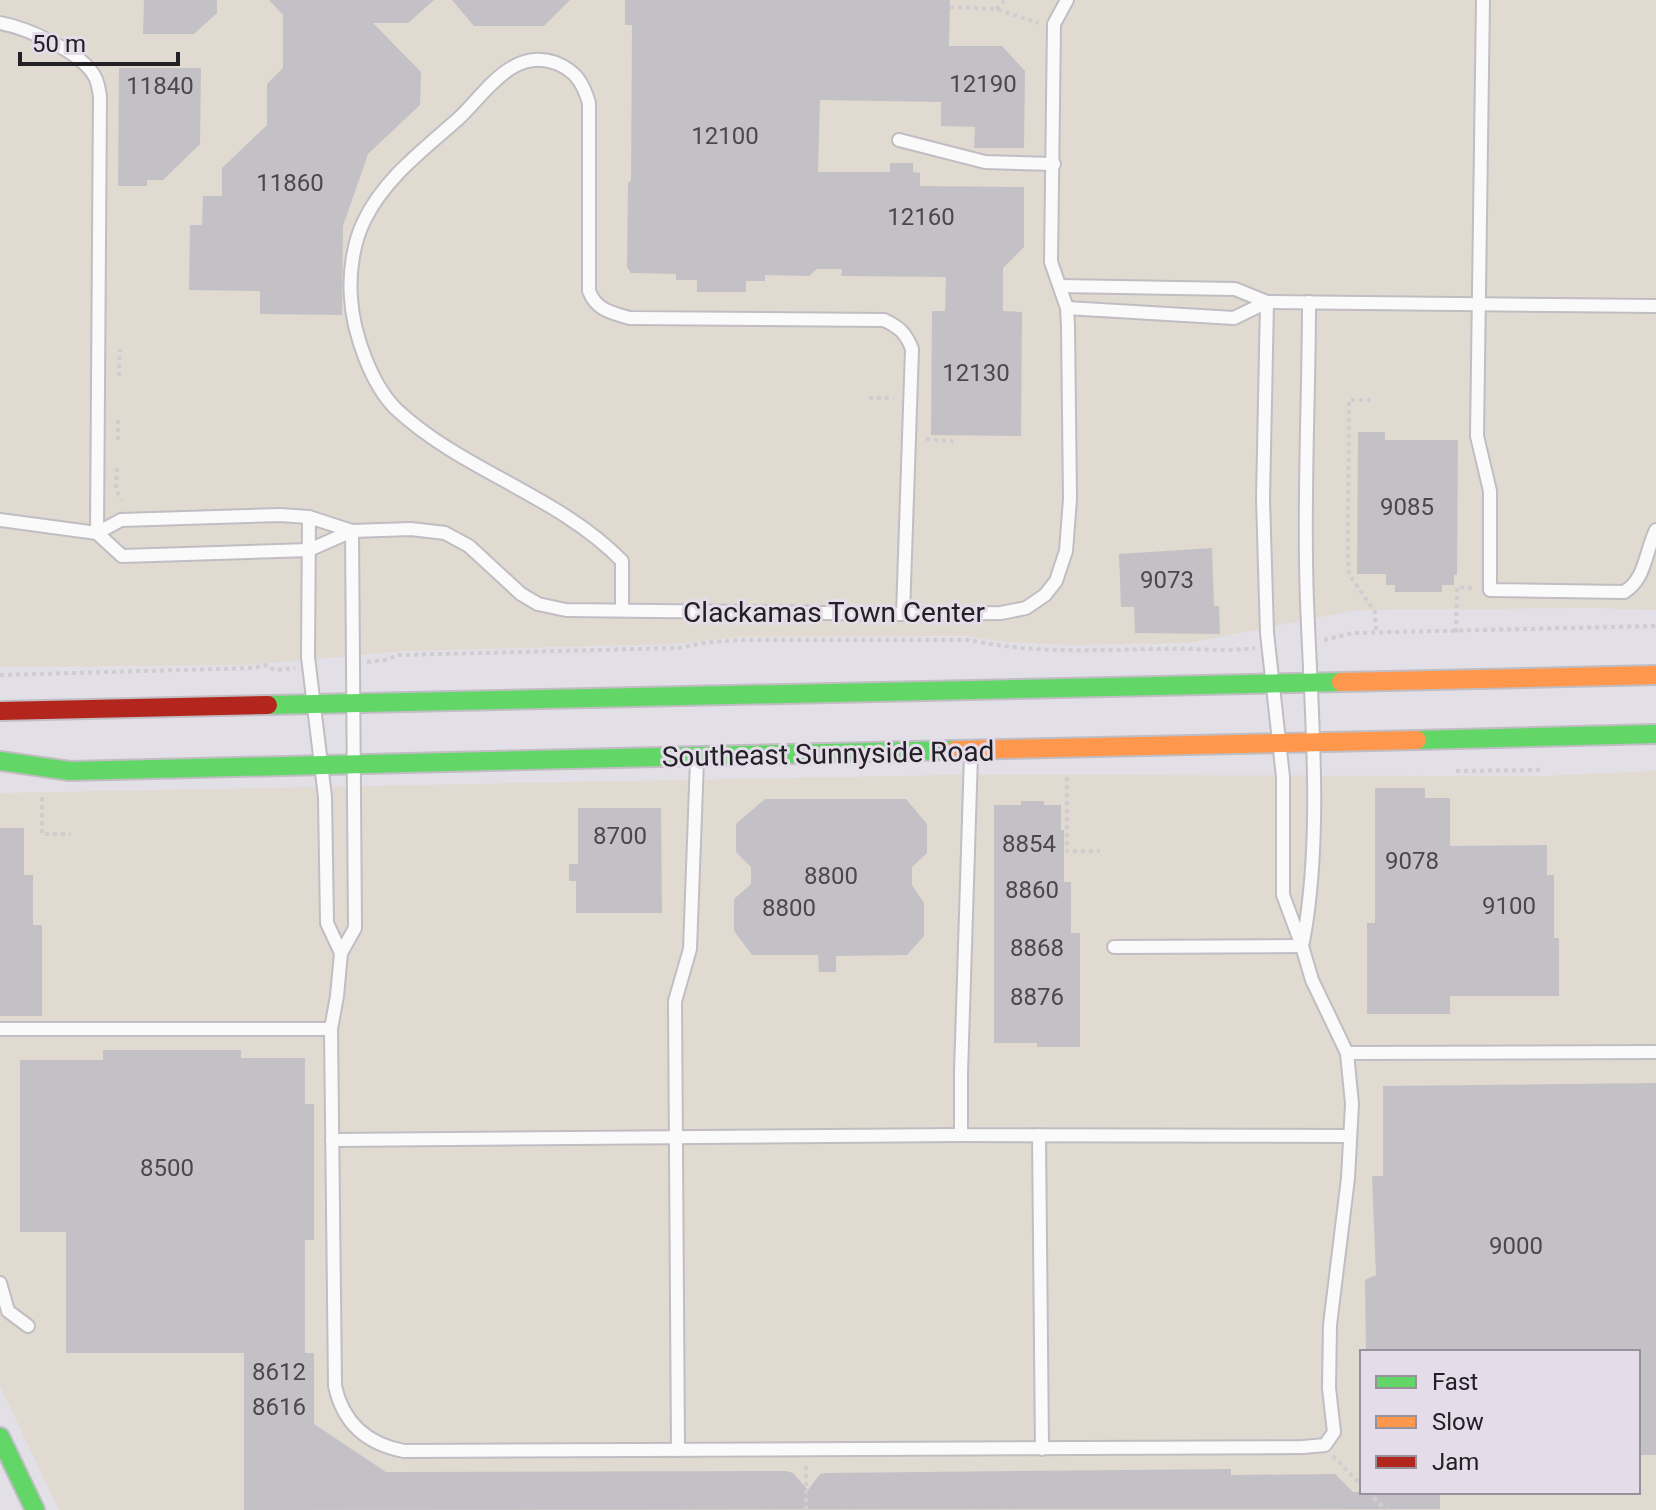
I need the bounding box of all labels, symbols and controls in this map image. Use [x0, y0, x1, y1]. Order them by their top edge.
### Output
scale bar [20, 16, 178, 66]
text: 50 m [32, 30, 86, 58]
house number: 12190 [949, 70, 1017, 98]
house number: 11840 [126, 72, 194, 100]
house number: 12100 [691, 122, 759, 150]
house number: 11860 [256, 169, 324, 197]
house number: 12160 [887, 203, 955, 231]
house number: 12130 [942, 359, 1010, 387]
house number: 9085 [1380, 493, 1434, 521]
house number: 9073 [1140, 566, 1194, 594]
street label: Clackamas Town Center [683, 596, 985, 629]
street label: Southeast Sunnyside Road [661, 735, 995, 773]
house number: 8700 [593, 822, 647, 850]
house number: 8854 [1002, 830, 1056, 858]
house number: 9078 [1385, 847, 1439, 875]
house number: 8800 [804, 862, 858, 890]
house number: 8860 [1005, 876, 1059, 904]
house number: 9100 [1482, 892, 1536, 920]
house number: 8800 [762, 894, 816, 922]
house number: 8868 [1010, 934, 1064, 962]
house number: 8876 [1010, 983, 1064, 1011]
house number: 8500 [140, 1154, 194, 1182]
house number: 9000 [1489, 1232, 1543, 1260]
legend [1360, 1350, 1640, 1494]
house number: 8612 [252, 1358, 306, 1386]
text: Fast [1432, 1368, 1478, 1396]
house number: 8616 [252, 1393, 306, 1421]
text: Slow [1432, 1408, 1484, 1436]
text: Jam [1432, 1448, 1479, 1476]

